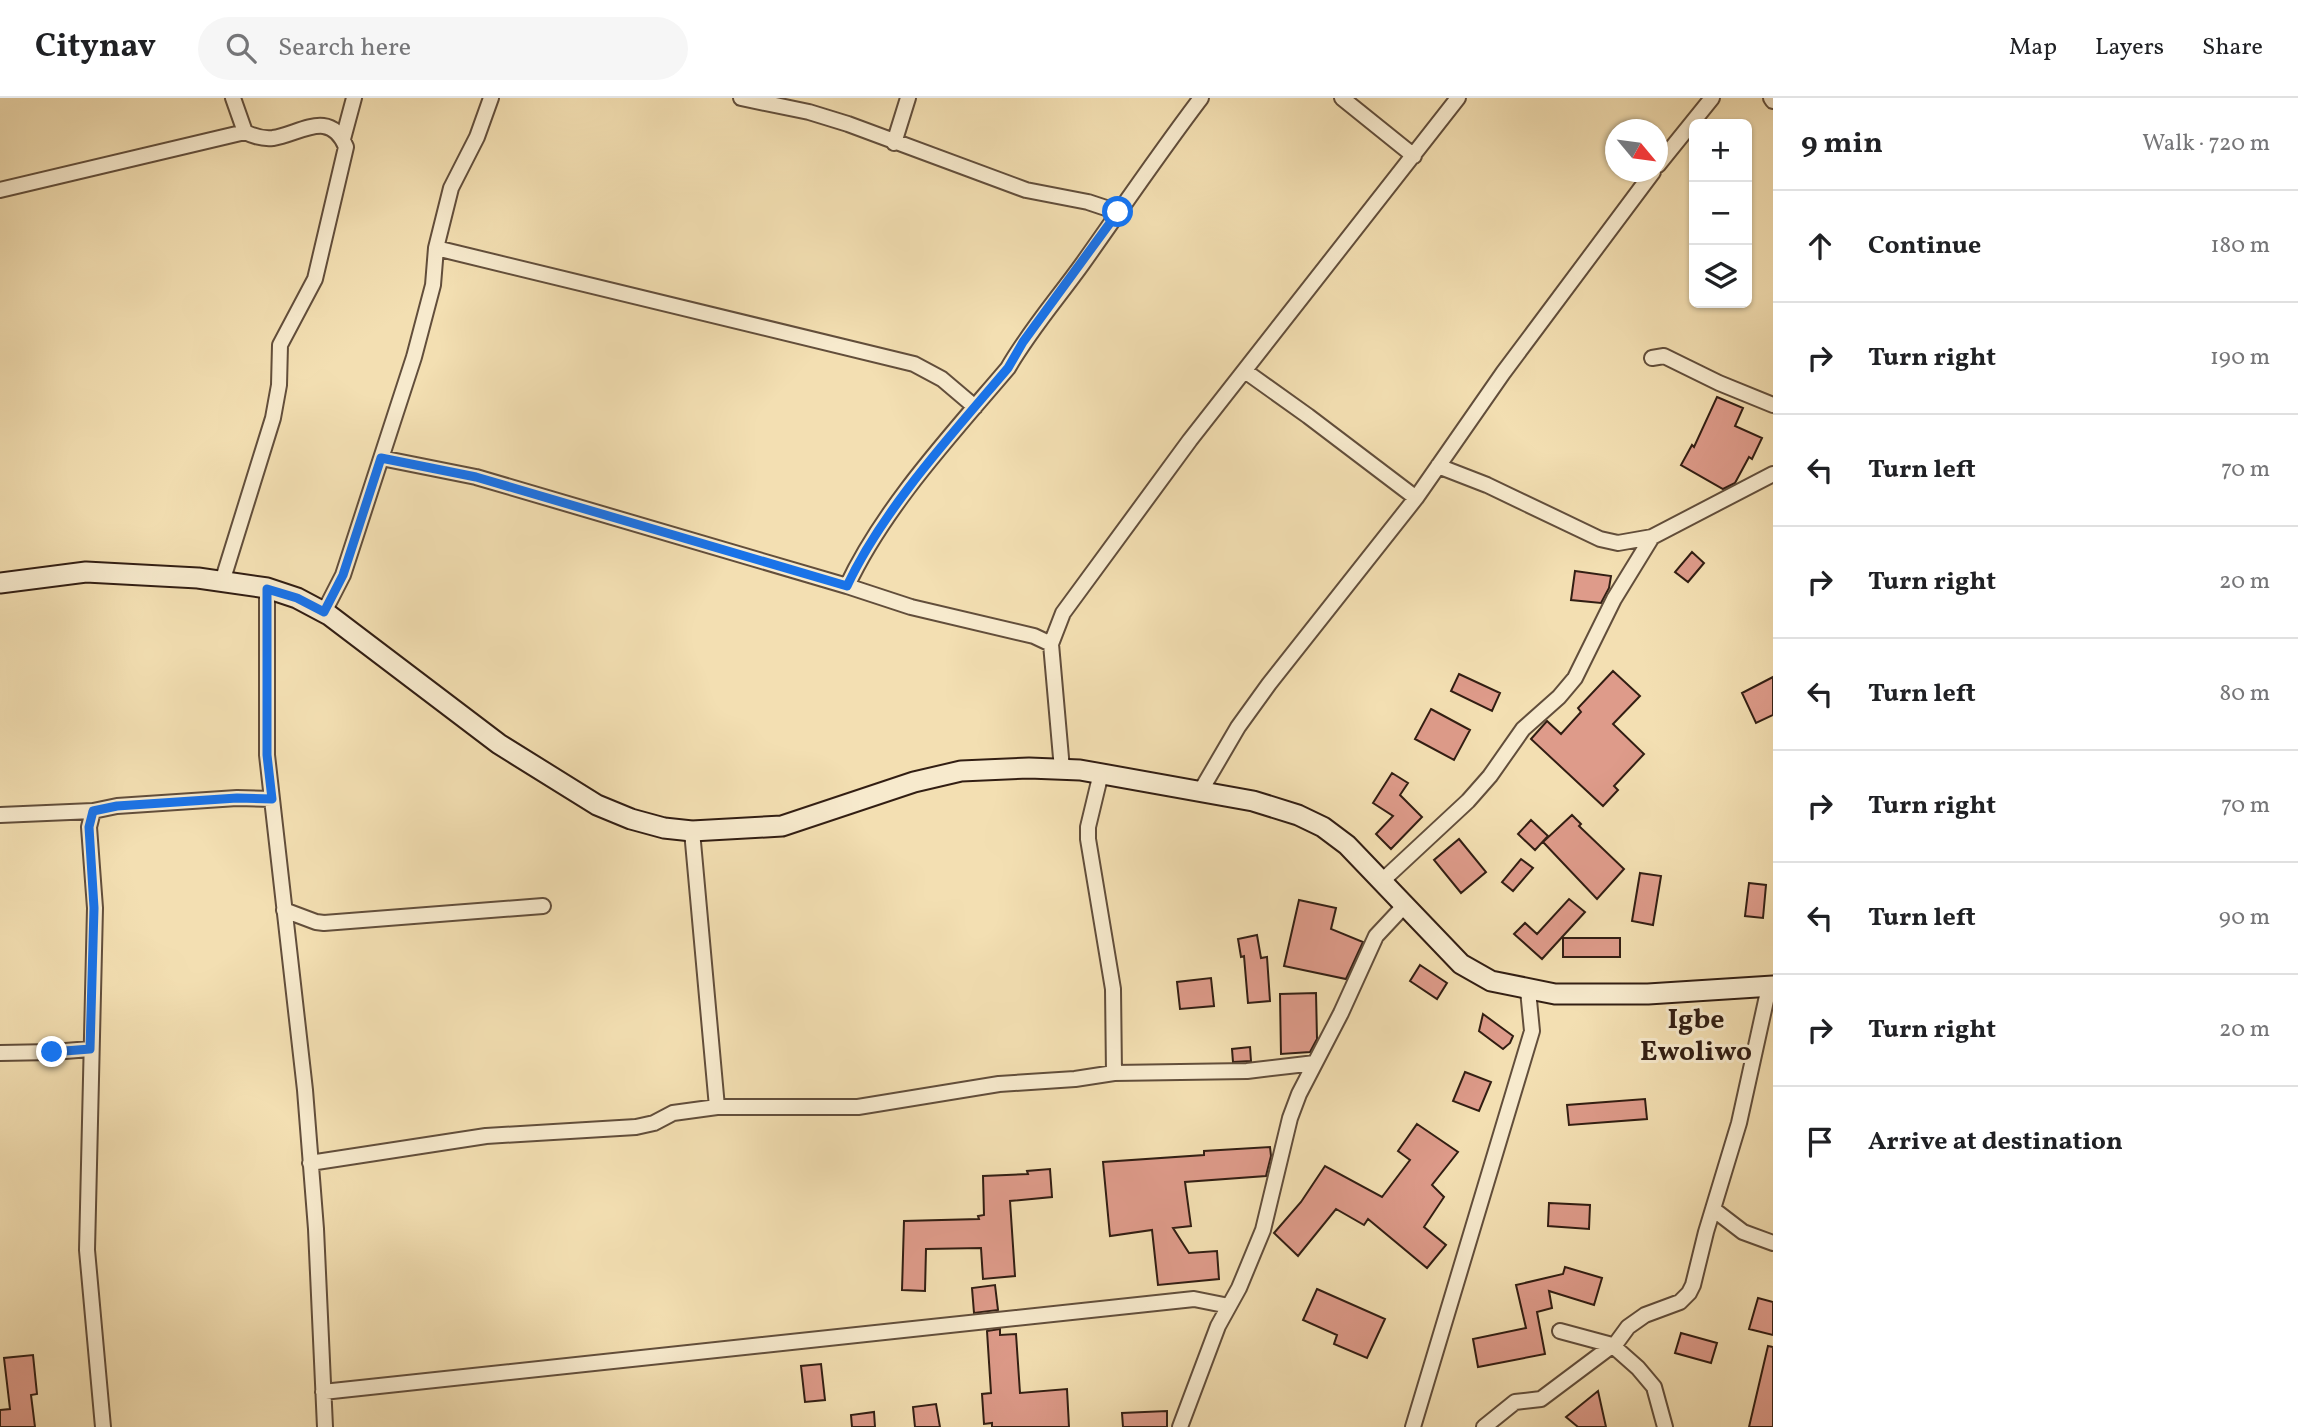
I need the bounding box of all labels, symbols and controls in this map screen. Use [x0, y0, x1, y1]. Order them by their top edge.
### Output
search box [198, 17, 688, 80]
text: Citynav [35, 25, 156, 71]
icon: search [222, 29, 260, 67]
text: Search here [278, 30, 411, 66]
text: Map [2009, 31, 2057, 65]
text: Layers [2095, 31, 2164, 65]
text: Share [2202, 31, 2263, 65]
north arrow [1605, 119, 1668, 182]
map controls [1689, 119, 1752, 308]
button: + [1689, 119, 1752, 182]
text: 9 min [1801, 123, 1883, 165]
text: Walk · 720 m [2142, 128, 2270, 160]
button: − [1689, 182, 1752, 245]
route start [1102, 196, 1133, 227]
icon: ahead [1801, 227, 1839, 265]
text: Continue [1868, 228, 1981, 264]
text: 180 m [2211, 230, 2270, 262]
button: layers [1689, 245, 1752, 308]
icon: right [1801, 339, 1839, 377]
text: Turn right [1868, 340, 1996, 376]
text: 190 m [2210, 342, 2270, 374]
icon: left [1801, 451, 1839, 489]
text: Turn left [1868, 452, 1976, 488]
text: 70 m [2221, 454, 2270, 486]
icon: right [1801, 563, 1839, 601]
text: Turn right [1868, 564, 1996, 600]
text: 20 m [2219, 566, 2270, 598]
icon: left [1801, 675, 1839, 713]
text: Turn left [1868, 676, 1976, 712]
text: 80 m [2220, 678, 2270, 710]
icon: right [1801, 787, 1839, 825]
text: Turn right [1868, 788, 1996, 824]
text: 70 m [2221, 790, 2270, 822]
icon: left [1801, 899, 1839, 937]
text: Turn left [1868, 900, 1976, 936]
text: 90 m [2219, 902, 2270, 934]
district label: Igbe Ewoliwo [1640, 1001, 1752, 1072]
icon: right [1801, 1011, 1839, 1049]
text: Turn right [1868, 1012, 1996, 1048]
text: 20 m [2219, 1014, 2270, 1046]
route end [36, 1036, 67, 1067]
icon: arrive [1801, 1123, 1839, 1161]
text: Arrive at destination [1868, 1124, 2123, 1160]

